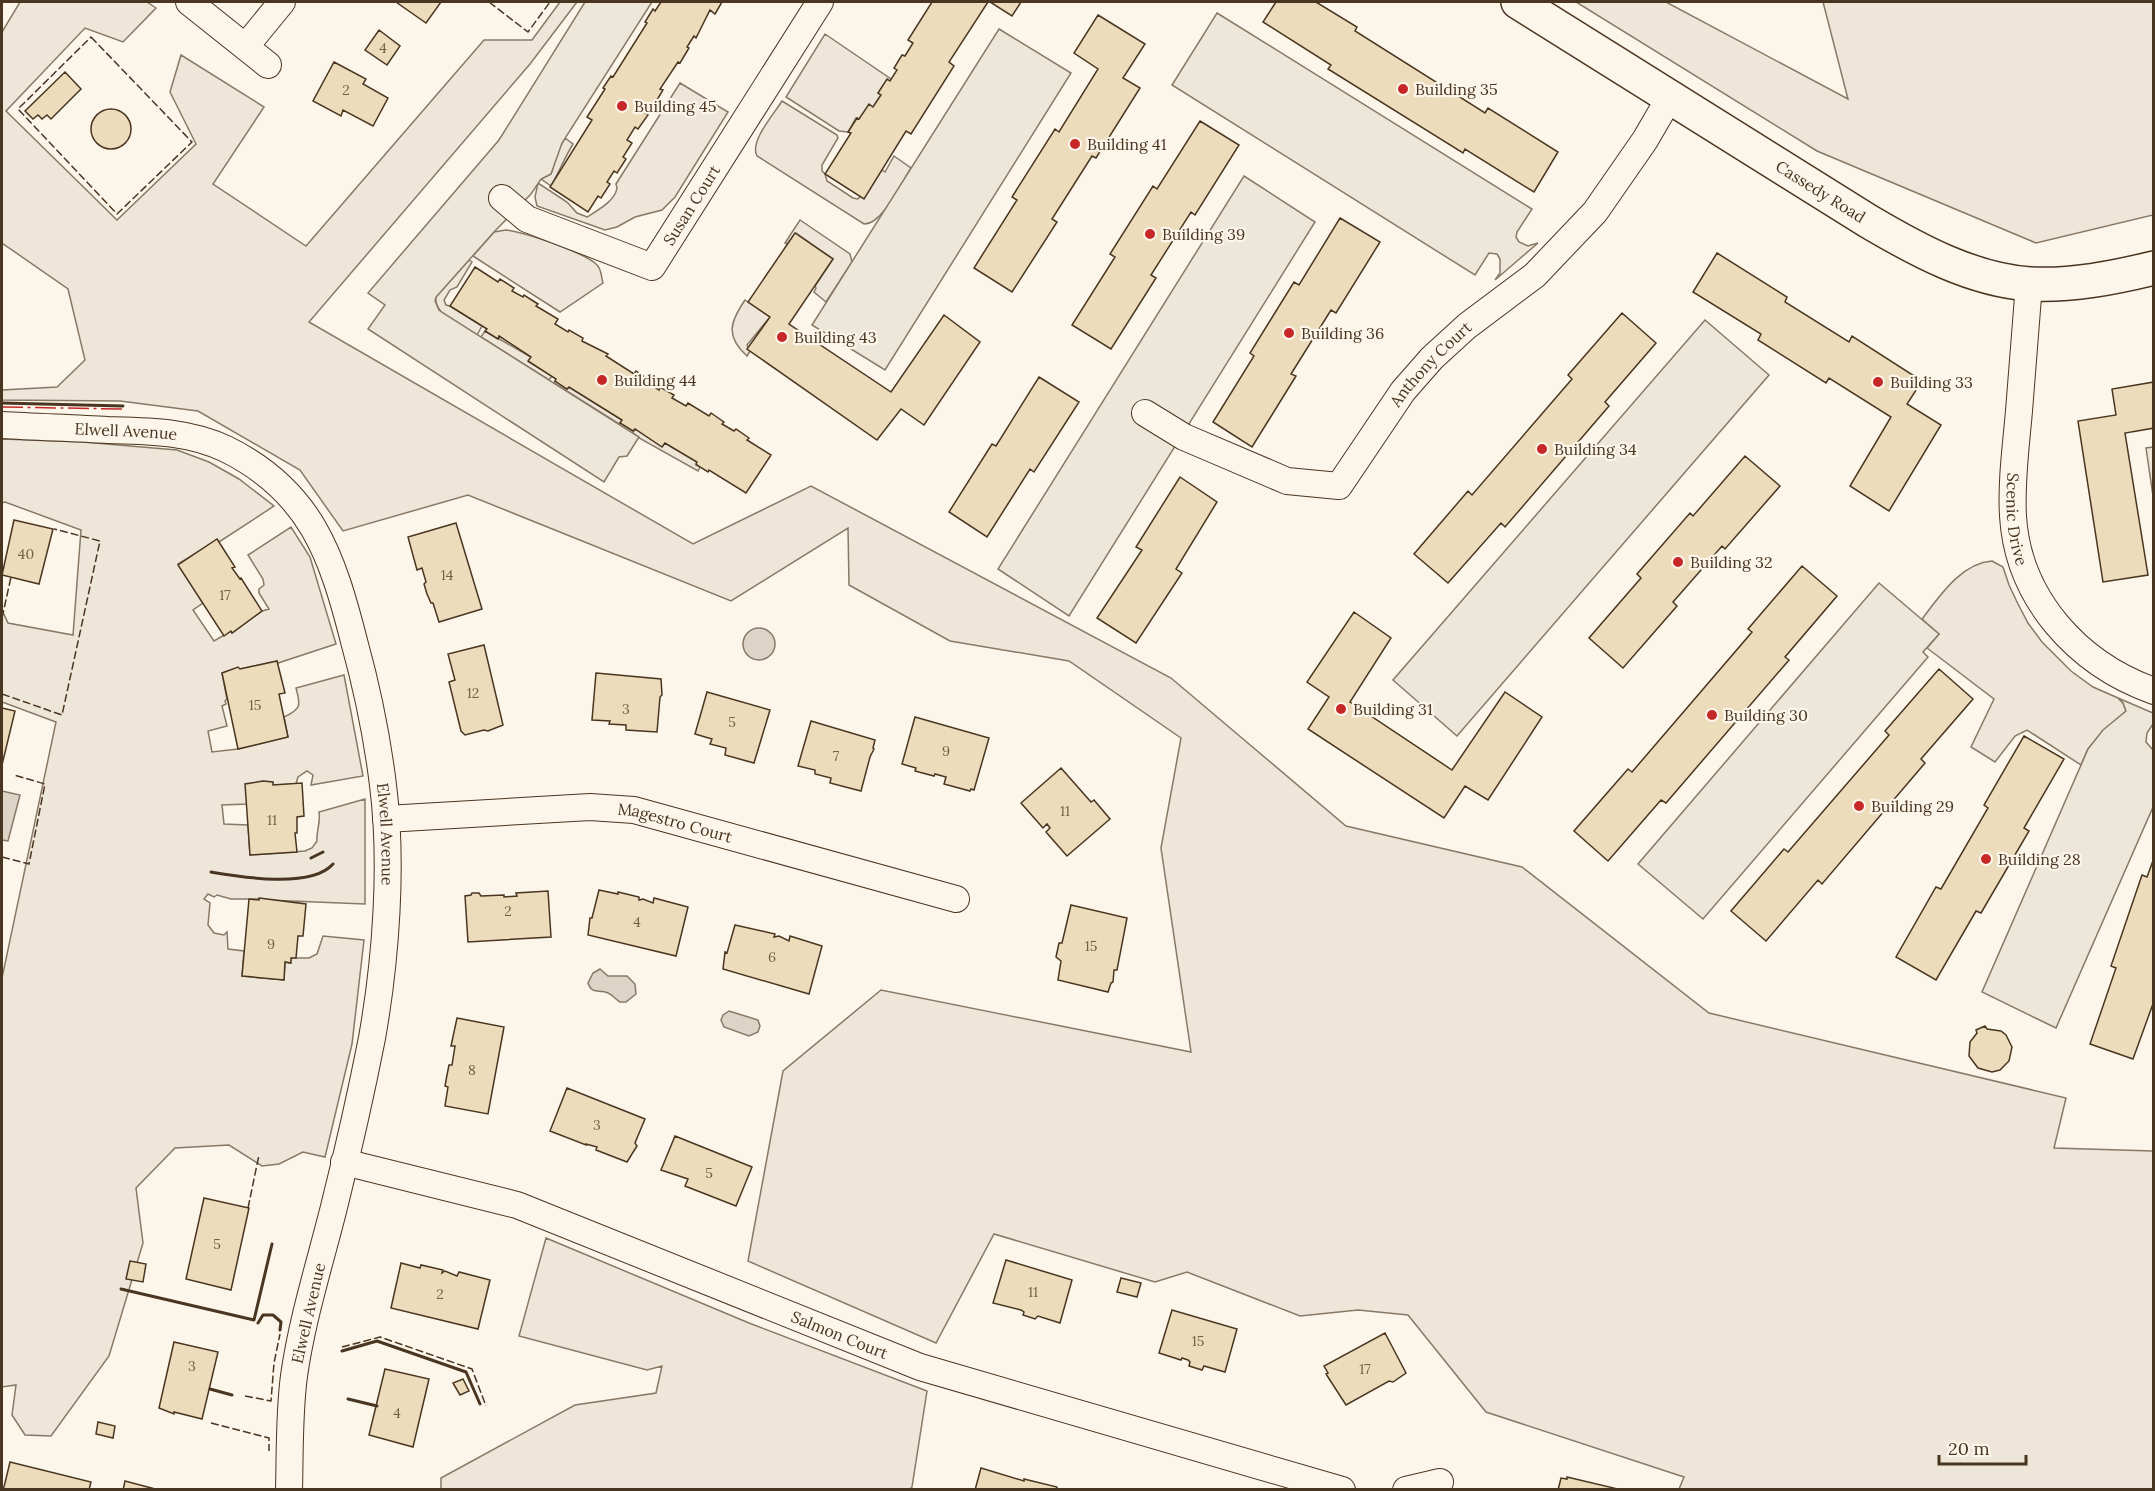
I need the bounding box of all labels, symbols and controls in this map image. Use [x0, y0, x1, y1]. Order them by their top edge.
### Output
house number: 4 [379, 39, 387, 57]
place label: Building 35 [1415, 79, 1498, 99]
house number: 2 [342, 81, 350, 99]
marker: Building 35 [1396, 82, 1410, 96]
place label: Building 45 [634, 96, 716, 116]
marker: Building 45 [615, 99, 629, 113]
place label: Building 41 [1087, 134, 1167, 154]
marker: Building 41 [1068, 137, 1082, 151]
street label: Cassedy Road [1772, 156, 1870, 227]
street label: Susan Court [658, 160, 725, 249]
place label: Building 39 [1162, 224, 1245, 244]
marker: Building 39 [1143, 227, 1157, 241]
street label: Anthony Court [1385, 317, 1476, 411]
place label: Building 36 [1301, 323, 1384, 343]
marker: Building 36 [1282, 326, 1296, 340]
place label: Building 43 [794, 327, 877, 347]
marker: Building 43 [775, 330, 789, 344]
place label: Building 44 [614, 370, 697, 390]
place label: Building 33 [1890, 372, 1973, 392]
marker: Building 44 [595, 373, 609, 387]
marker: Building 33 [1871, 375, 1885, 389]
street label: Elwell Avenue [74, 418, 179, 444]
place label: Building 34 [1554, 439, 1637, 459]
marker: Building 34 [1535, 442, 1549, 456]
street label: Scenic Drive [2003, 472, 2032, 568]
house number: 40 [18, 545, 34, 563]
place label: Building 32 [1690, 552, 1773, 572]
marker: Building 32 [1671, 555, 1685, 569]
house number: 14 [441, 566, 454, 584]
house number: 17 [219, 586, 231, 604]
house number: 12 [467, 684, 479, 702]
house number: 15 [249, 696, 261, 714]
place label: Building 31 [1353, 699, 1433, 719]
house number: 3 [622, 700, 630, 718]
marker: Building 31 [1334, 702, 1348, 716]
place label: Building 30 [1724, 705, 1808, 725]
marker: Building 30 [1705, 708, 1719, 722]
house number: 5 [728, 713, 736, 731]
house number: 9 [942, 742, 950, 760]
house number: 7 [833, 747, 840, 765]
street label: Elwell Avenue [373, 782, 398, 886]
place label: Building 29 [1871, 796, 1954, 816]
street label: Magestro Court [617, 799, 735, 847]
marker: Building 29 [1852, 799, 1866, 813]
house number: 11 [1060, 802, 1070, 820]
house number: 11 [267, 811, 277, 829]
place label: Building 28 [1998, 849, 2081, 869]
marker: Building 28 [1979, 852, 1993, 866]
house number: 2 [504, 902, 512, 920]
house number: 4 [633, 913, 641, 931]
house number: 9 [267, 935, 275, 953]
house number: 15 [1085, 937, 1097, 955]
house number: 6 [768, 948, 776, 966]
house number: 8 [468, 1061, 476, 1079]
house number: 3 [593, 1116, 601, 1134]
house number: 5 [705, 1164, 713, 1182]
house number: 5 [213, 1235, 221, 1253]
street label: Elwell Avenue [287, 1260, 329, 1365]
house number: 11 [1028, 1283, 1038, 1301]
house number: 2 [436, 1285, 444, 1303]
street label: Salmon Court [788, 1306, 892, 1363]
house number: 15 [1192, 1332, 1204, 1350]
house number: 3 [188, 1357, 196, 1375]
house number: 17 [1359, 1360, 1371, 1378]
house number: 4 [393, 1404, 401, 1422]
scale bar [1939, 1428, 2026, 1466]
text: 20 m [1948, 1437, 1990, 1460]

